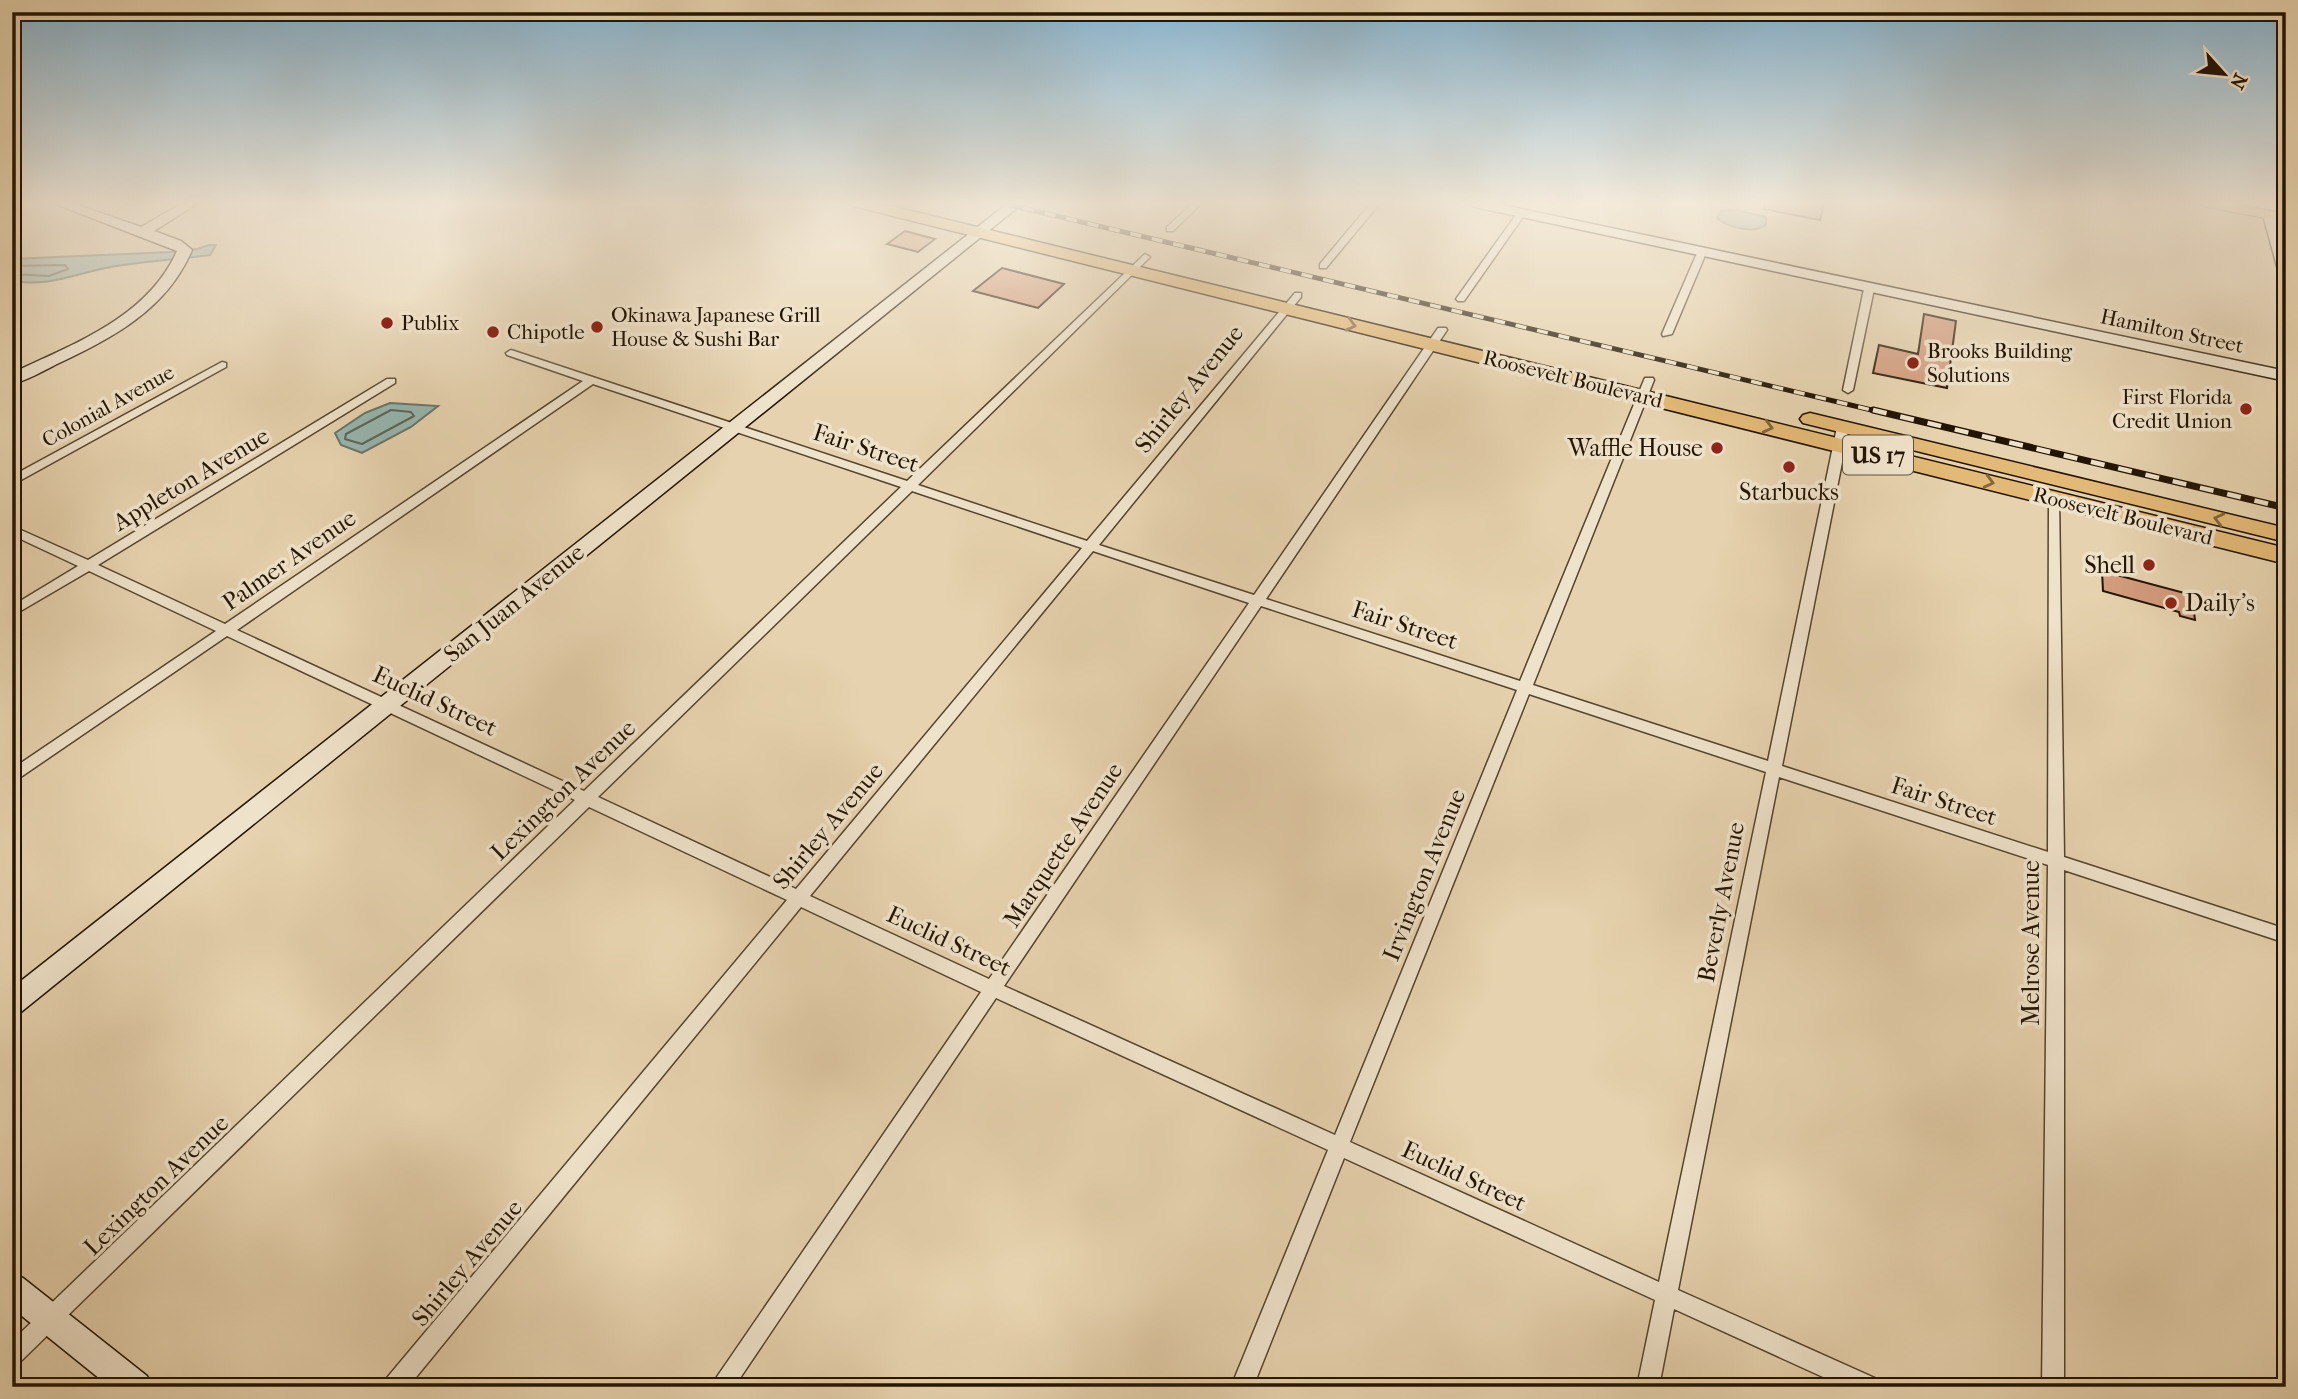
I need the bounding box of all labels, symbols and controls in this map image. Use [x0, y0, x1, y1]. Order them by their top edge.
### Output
north arrow [2190, 38, 2260, 108]
text: N [2225, 70, 2251, 93]
place label: Okinawa Japanese Grill House & Sushi Bar [611, 303, 821, 351]
street label: Hamilton Street [2098, 304, 2246, 358]
place label: Publix [401, 311, 459, 335]
marker: Publix [379, 315, 395, 331]
one-way arrow [1345, 317, 1357, 331]
marker: Okinawa Japanese Grill House & Sushi Bar [589, 319, 605, 335]
street label: Shirley Avenue [1129, 319, 1249, 459]
place label: Chipotle [507, 320, 585, 344]
marker: Chipotle [485, 324, 501, 340]
place label: Brooks Building Solutions [1927, 339, 2073, 387]
street label: Roosevelt Boulevard [1481, 345, 1666, 413]
marker: Brooks Building Solutions [1905, 355, 1921, 371]
street label: Colonial Avenue [38, 360, 178, 452]
place label: First Florida Credit Union [2112, 385, 2232, 433]
marker: First Florida Credit Union [2238, 401, 2254, 417]
street label: Fair Street [810, 418, 923, 478]
one-way arrow [1762, 419, 1774, 434]
street label: Appleton Avenue [107, 421, 274, 537]
place label: Waffle House [1567, 434, 1703, 462]
road number: US 17 [1843, 436, 1913, 475]
marker: Waffle House [1709, 440, 1725, 456]
marker: Starbucks [1781, 459, 1797, 475]
one-way arrow [1983, 474, 1995, 488]
place label: Starbucks [1739, 478, 1839, 506]
street label: Roosevelt Boulevard [2031, 482, 2216, 550]
street label: Palmer Avenue [217, 504, 361, 616]
one-way arrow [2214, 513, 2226, 527]
street label: San Juan Avenue [438, 538, 590, 668]
place label: Shell [2084, 551, 2135, 579]
marker: Shell [2141, 557, 2157, 573]
place label: Daily's [2185, 589, 2255, 617]
street label: Fair Street [1349, 595, 1462, 655]
marker: Daily's [2163, 595, 2179, 611]
street label: Euclid Street [368, 660, 502, 742]
street label: Lexington Avenue [485, 714, 641, 866]
street label: Shirley Avenue [767, 757, 889, 895]
street label: Marquette Avenue [998, 757, 1129, 933]
street label: Fair Street [1888, 771, 2001, 831]
street label: Irvington Avenue [1377, 785, 1471, 965]
street label: Beverly Avenue [1692, 820, 1750, 984]
street label: Melrose Avenue [2017, 860, 2045, 1026]
street label: Euclid Street [882, 900, 1016, 982]
street label: Lexington Avenue [78, 1109, 234, 1261]
street label: Euclid Street [1397, 1135, 1531, 1217]
street label: Shirley Avenue [406, 1194, 528, 1332]

